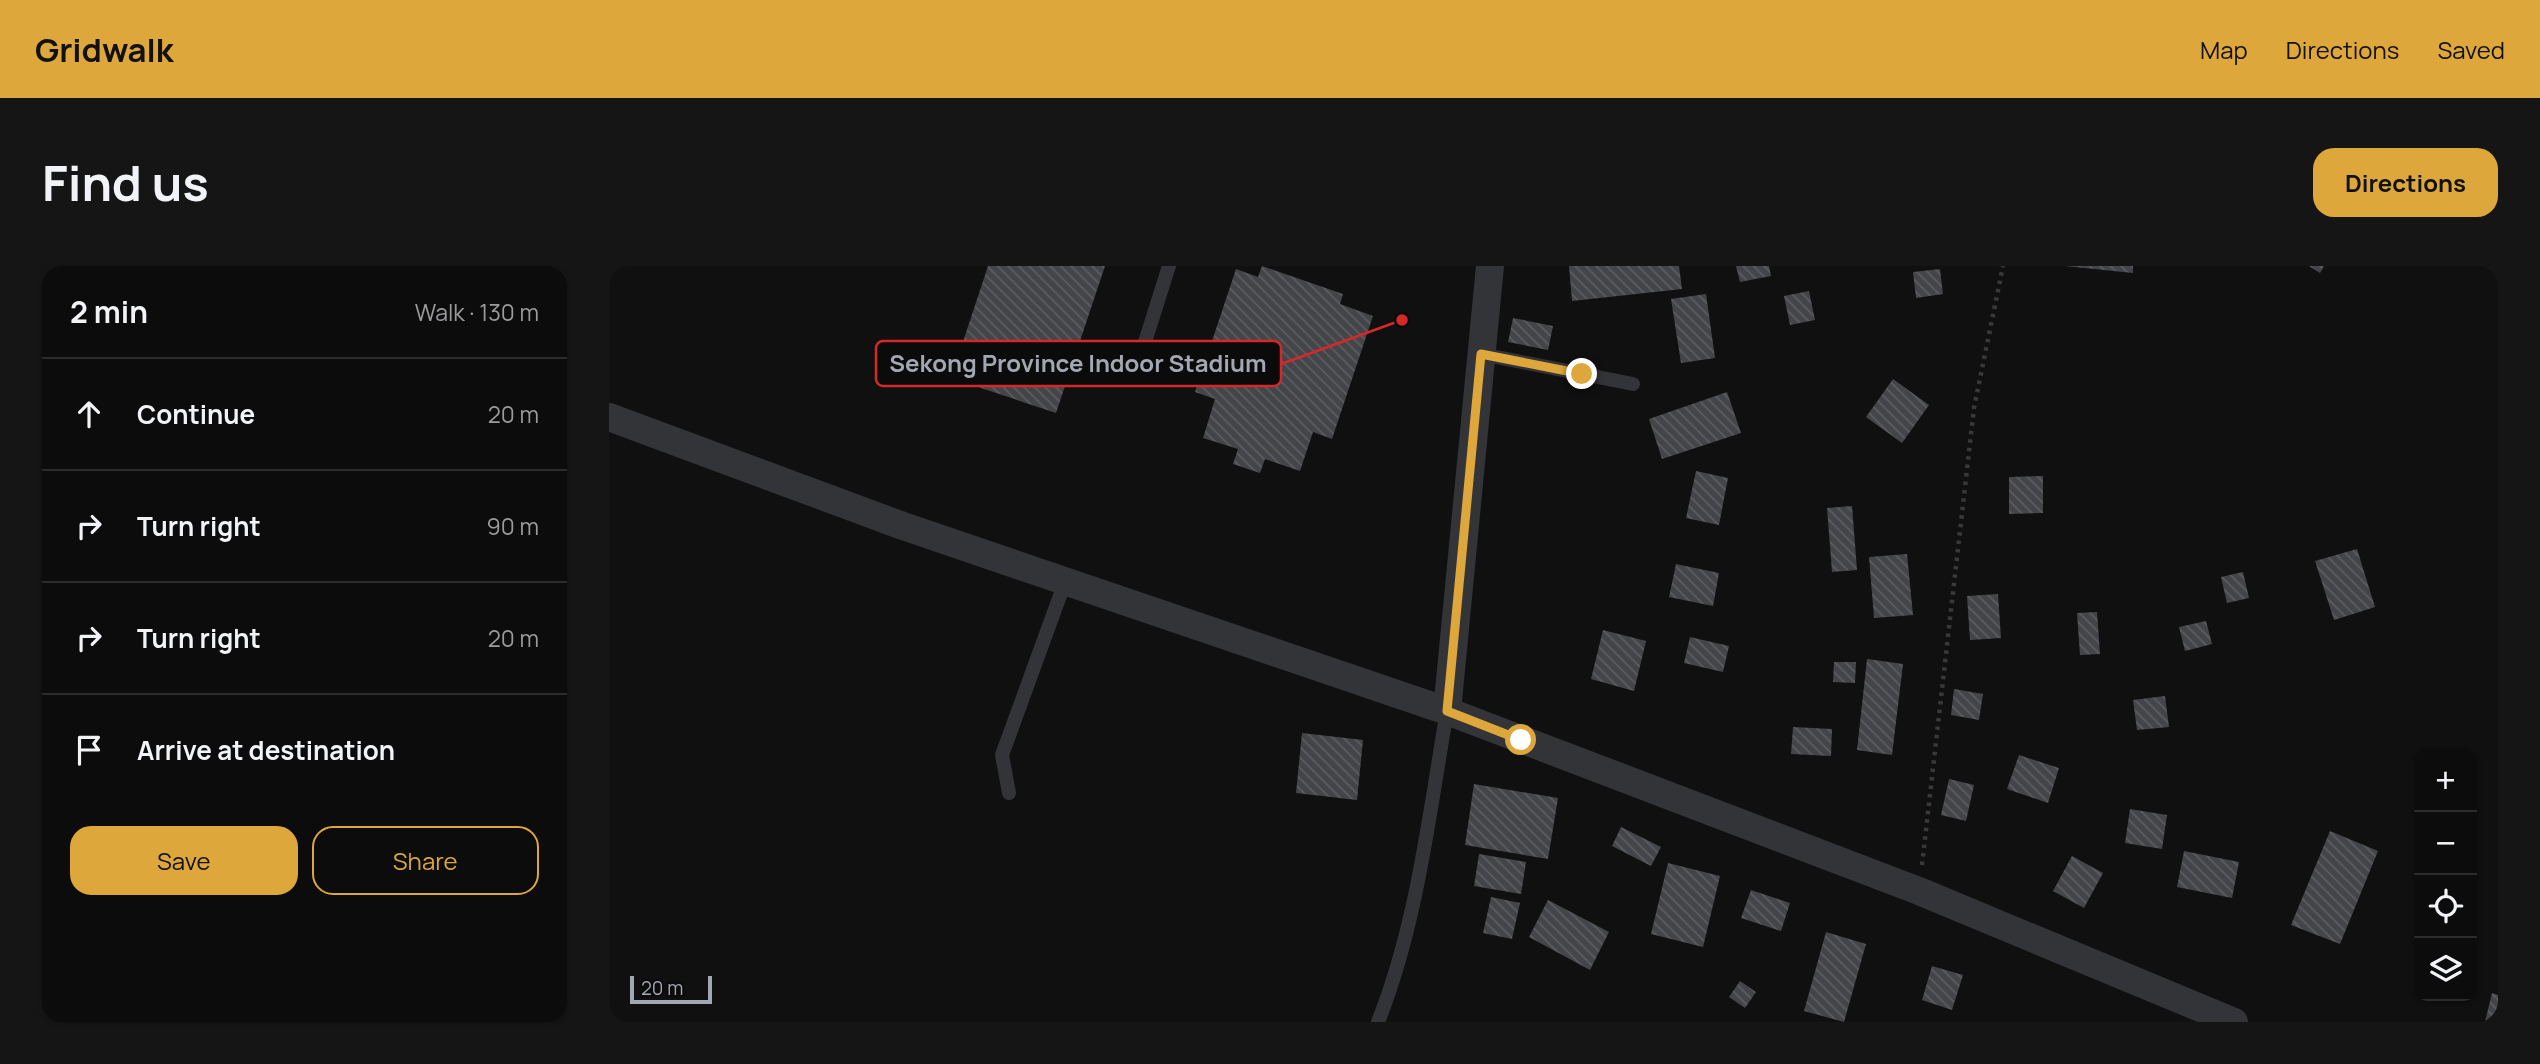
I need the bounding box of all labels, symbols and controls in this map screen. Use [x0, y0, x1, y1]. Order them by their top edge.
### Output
text: Gridwalk [35, 27, 173, 72]
text: Map [2200, 33, 2248, 66]
text: Directions [2286, 33, 2399, 66]
text: Saved [2437, 33, 2505, 66]
button: Directions [2313, 148, 2498, 217]
text: Find us [42, 149, 209, 216]
text: 2 min [70, 291, 148, 332]
text: Walk · 130 m [415, 296, 539, 328]
callout: Sekong Province Indoor Stadium [876, 341, 1281, 386]
text: Sekong Province Indoor Stadium [889, 346, 1267, 379]
route end [1566, 358, 1597, 389]
icon: ahead [70, 395, 108, 433]
text: Continue [137, 396, 255, 432]
text: 20 m [488, 398, 539, 430]
icon: right [70, 507, 108, 545]
text: Turn right [137, 508, 261, 544]
text: 90 m [487, 510, 539, 542]
icon: right [70, 619, 108, 657]
text: Turn right [137, 620, 261, 656]
text: 20 m [488, 622, 539, 654]
route start [1505, 724, 1536, 755]
icon: arrive [70, 731, 108, 769]
text: Arrive at destination [137, 732, 395, 768]
map controls [2414, 749, 2477, 1001]
button: + [2414, 749, 2477, 812]
button: − [2414, 812, 2477, 875]
button: Save [70, 826, 298, 895]
button: Share [312, 826, 539, 895]
button: locate [2414, 875, 2477, 938]
button: layers [2414, 938, 2477, 1001]
scale bar [630, 973, 712, 1005]
text: 20 m [641, 975, 683, 1001]

